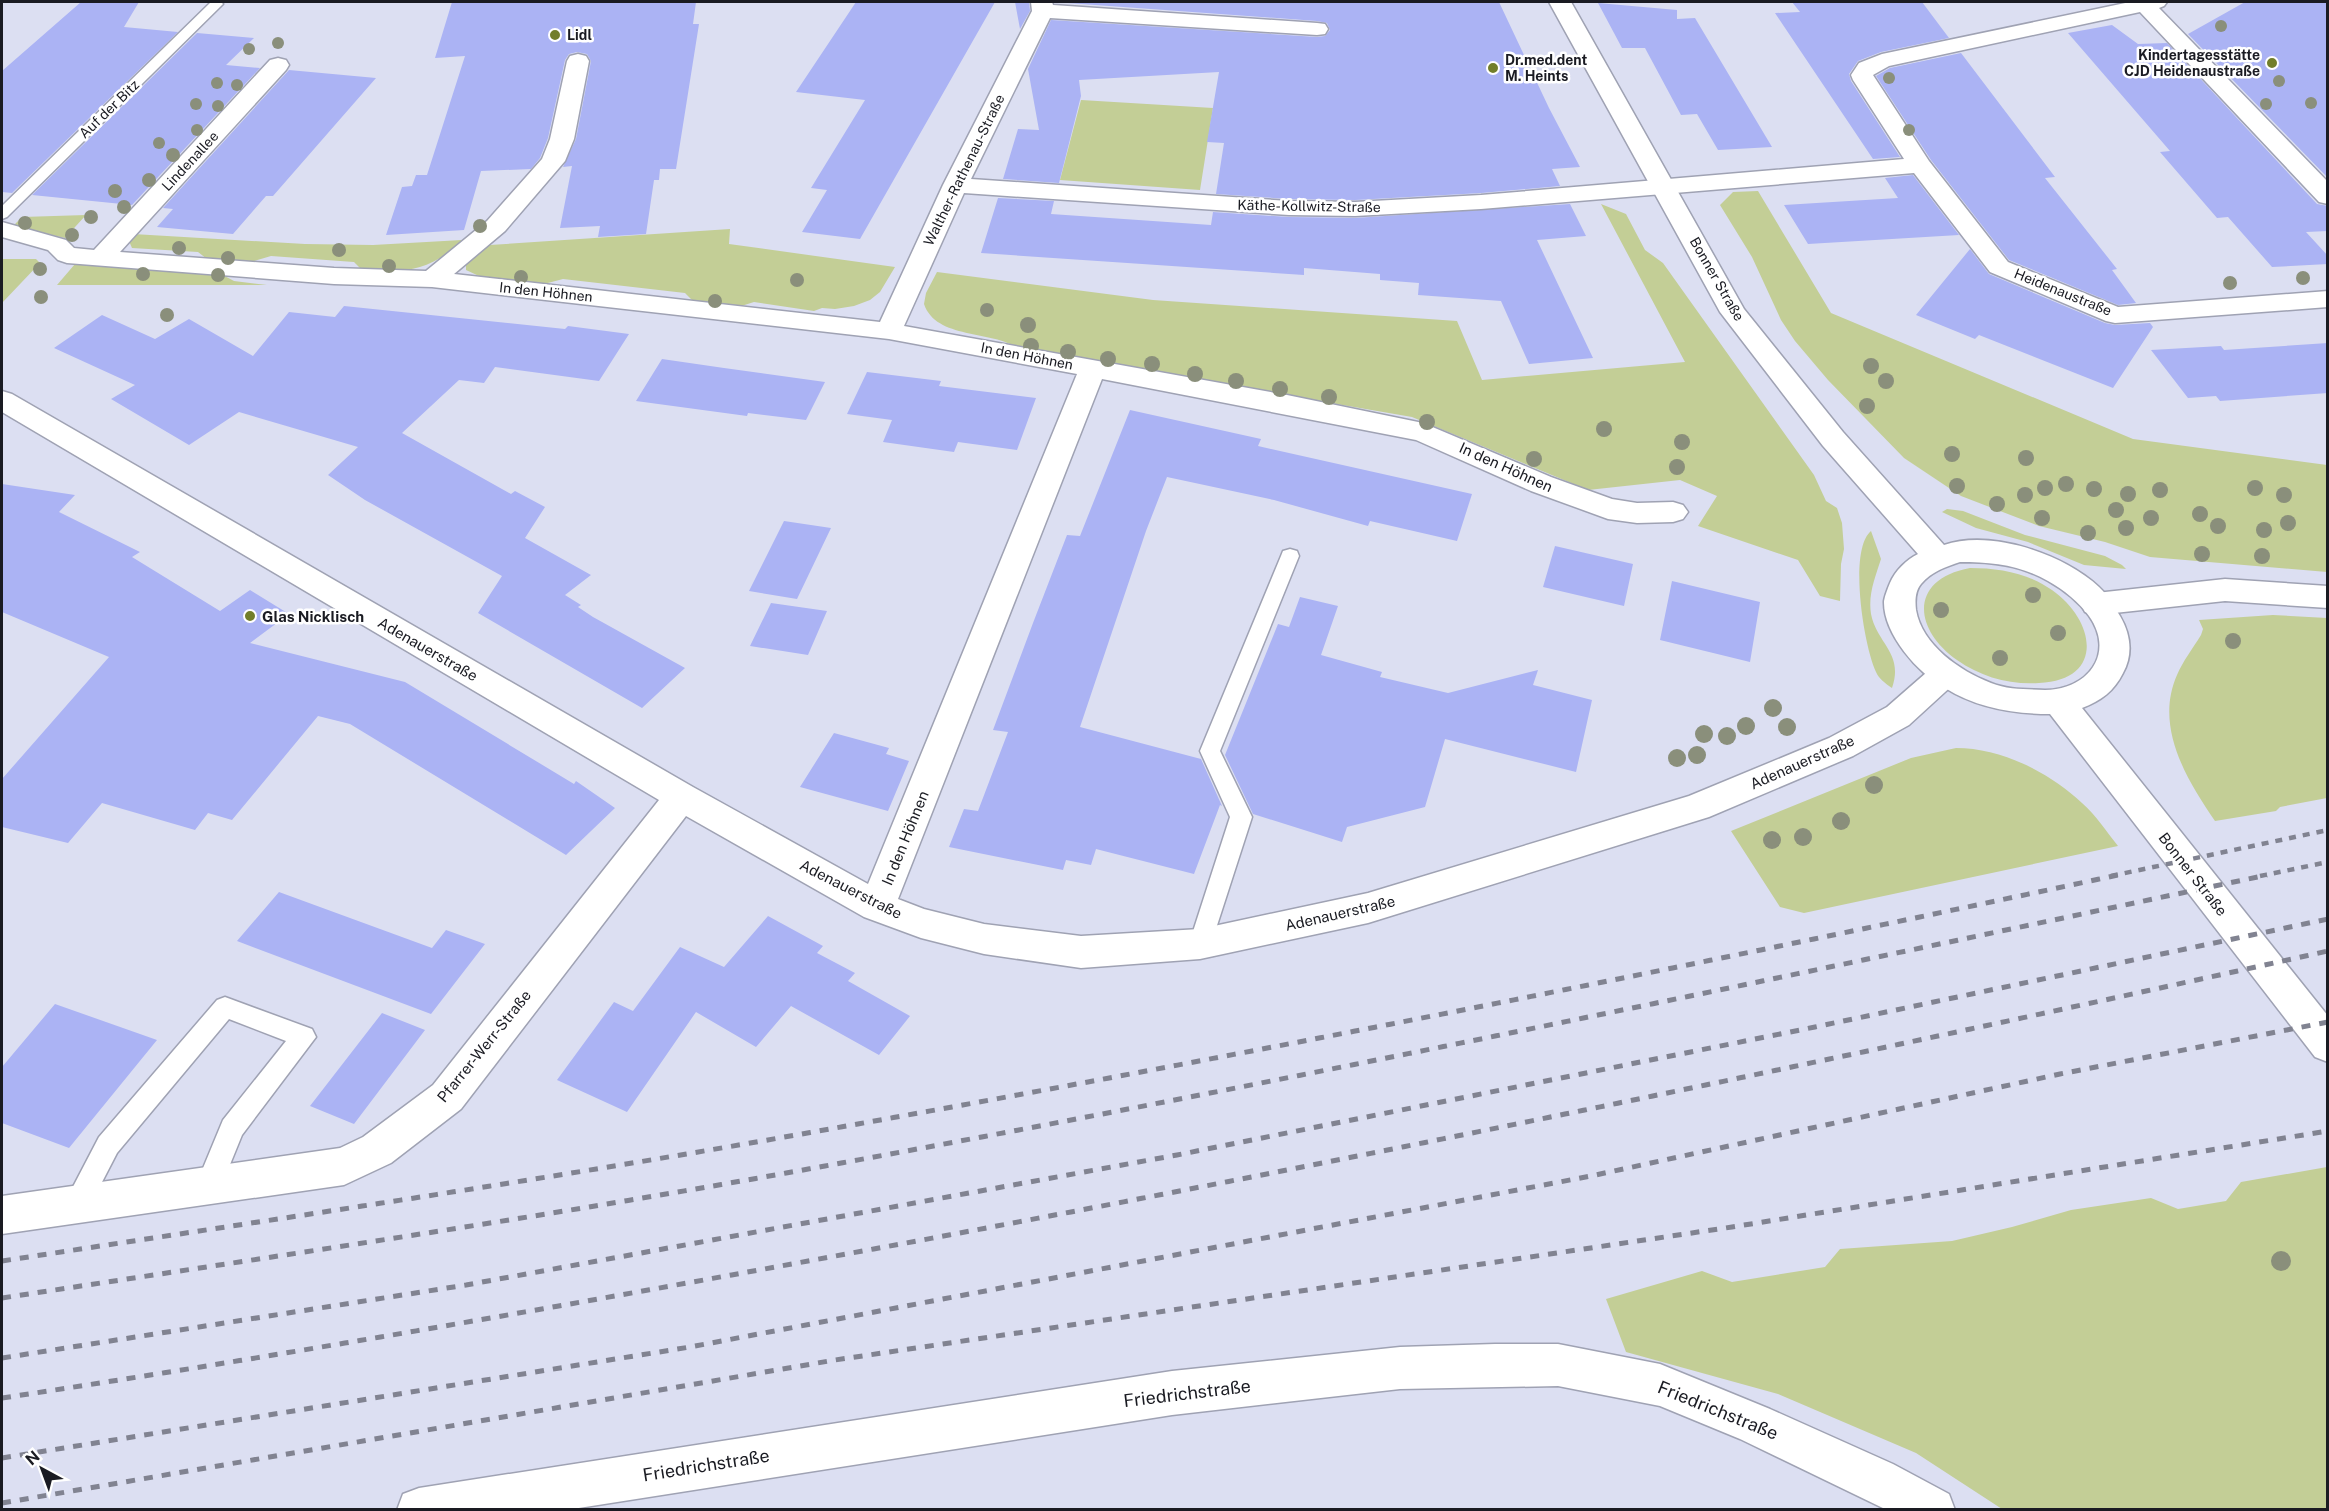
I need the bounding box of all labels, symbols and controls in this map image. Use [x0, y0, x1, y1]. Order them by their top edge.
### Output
place label: Lidl [567, 27, 592, 43]
marker: Lidl [548, 28, 562, 42]
place label: Kindertagesstätte CJD Heidenaustraße [2124, 47, 2260, 79]
place label: Dr.med.dent M. Heints [1505, 52, 1587, 84]
marker: Kindertagesstätte CJD Heidenaustraße [2265, 56, 2279, 70]
marker: Dr.med.dent M. Heints [1486, 61, 1500, 75]
street label: Auf der Bitz [76, 76, 142, 141]
street label: Walther-Rathenau-Straße [920, 92, 1008, 248]
street label: Lindenallee [158, 128, 222, 194]
street label: Käthe-Kollwitz-Straße [1237, 197, 1381, 215]
street label: Bonner Straße [1687, 234, 1747, 324]
street label: Heidenaustraße [2012, 265, 2114, 319]
street label: In den Höhnen [499, 279, 593, 305]
street label: In den Höhnen [979, 339, 1075, 373]
street label: In den Höhnen [1457, 439, 1555, 495]
place label: Glas Nicklisch [262, 608, 364, 625]
marker: Glas Nicklisch [243, 609, 257, 623]
street label: Adenauerstraße [375, 614, 481, 684]
street label: Adenauerstraße [1747, 731, 1857, 793]
street label: In den Höhnen [878, 788, 932, 888]
street label: Bonner Straße [2155, 829, 2231, 919]
street label: Adenauerstraße [797, 856, 905, 922]
street label: Adenauerstraße [1283, 892, 1397, 934]
street label: Pfarrer-Werr-Straße [434, 987, 534, 1105]
street label: Friedrichstraße [1122, 1375, 1252, 1411]
street label: Friedrichstraße [1655, 1376, 1781, 1444]
north arrow [12, 1439, 72, 1499]
street label: Friedrichstraße [641, 1445, 771, 1485]
text: N [22, 1447, 43, 1469]

